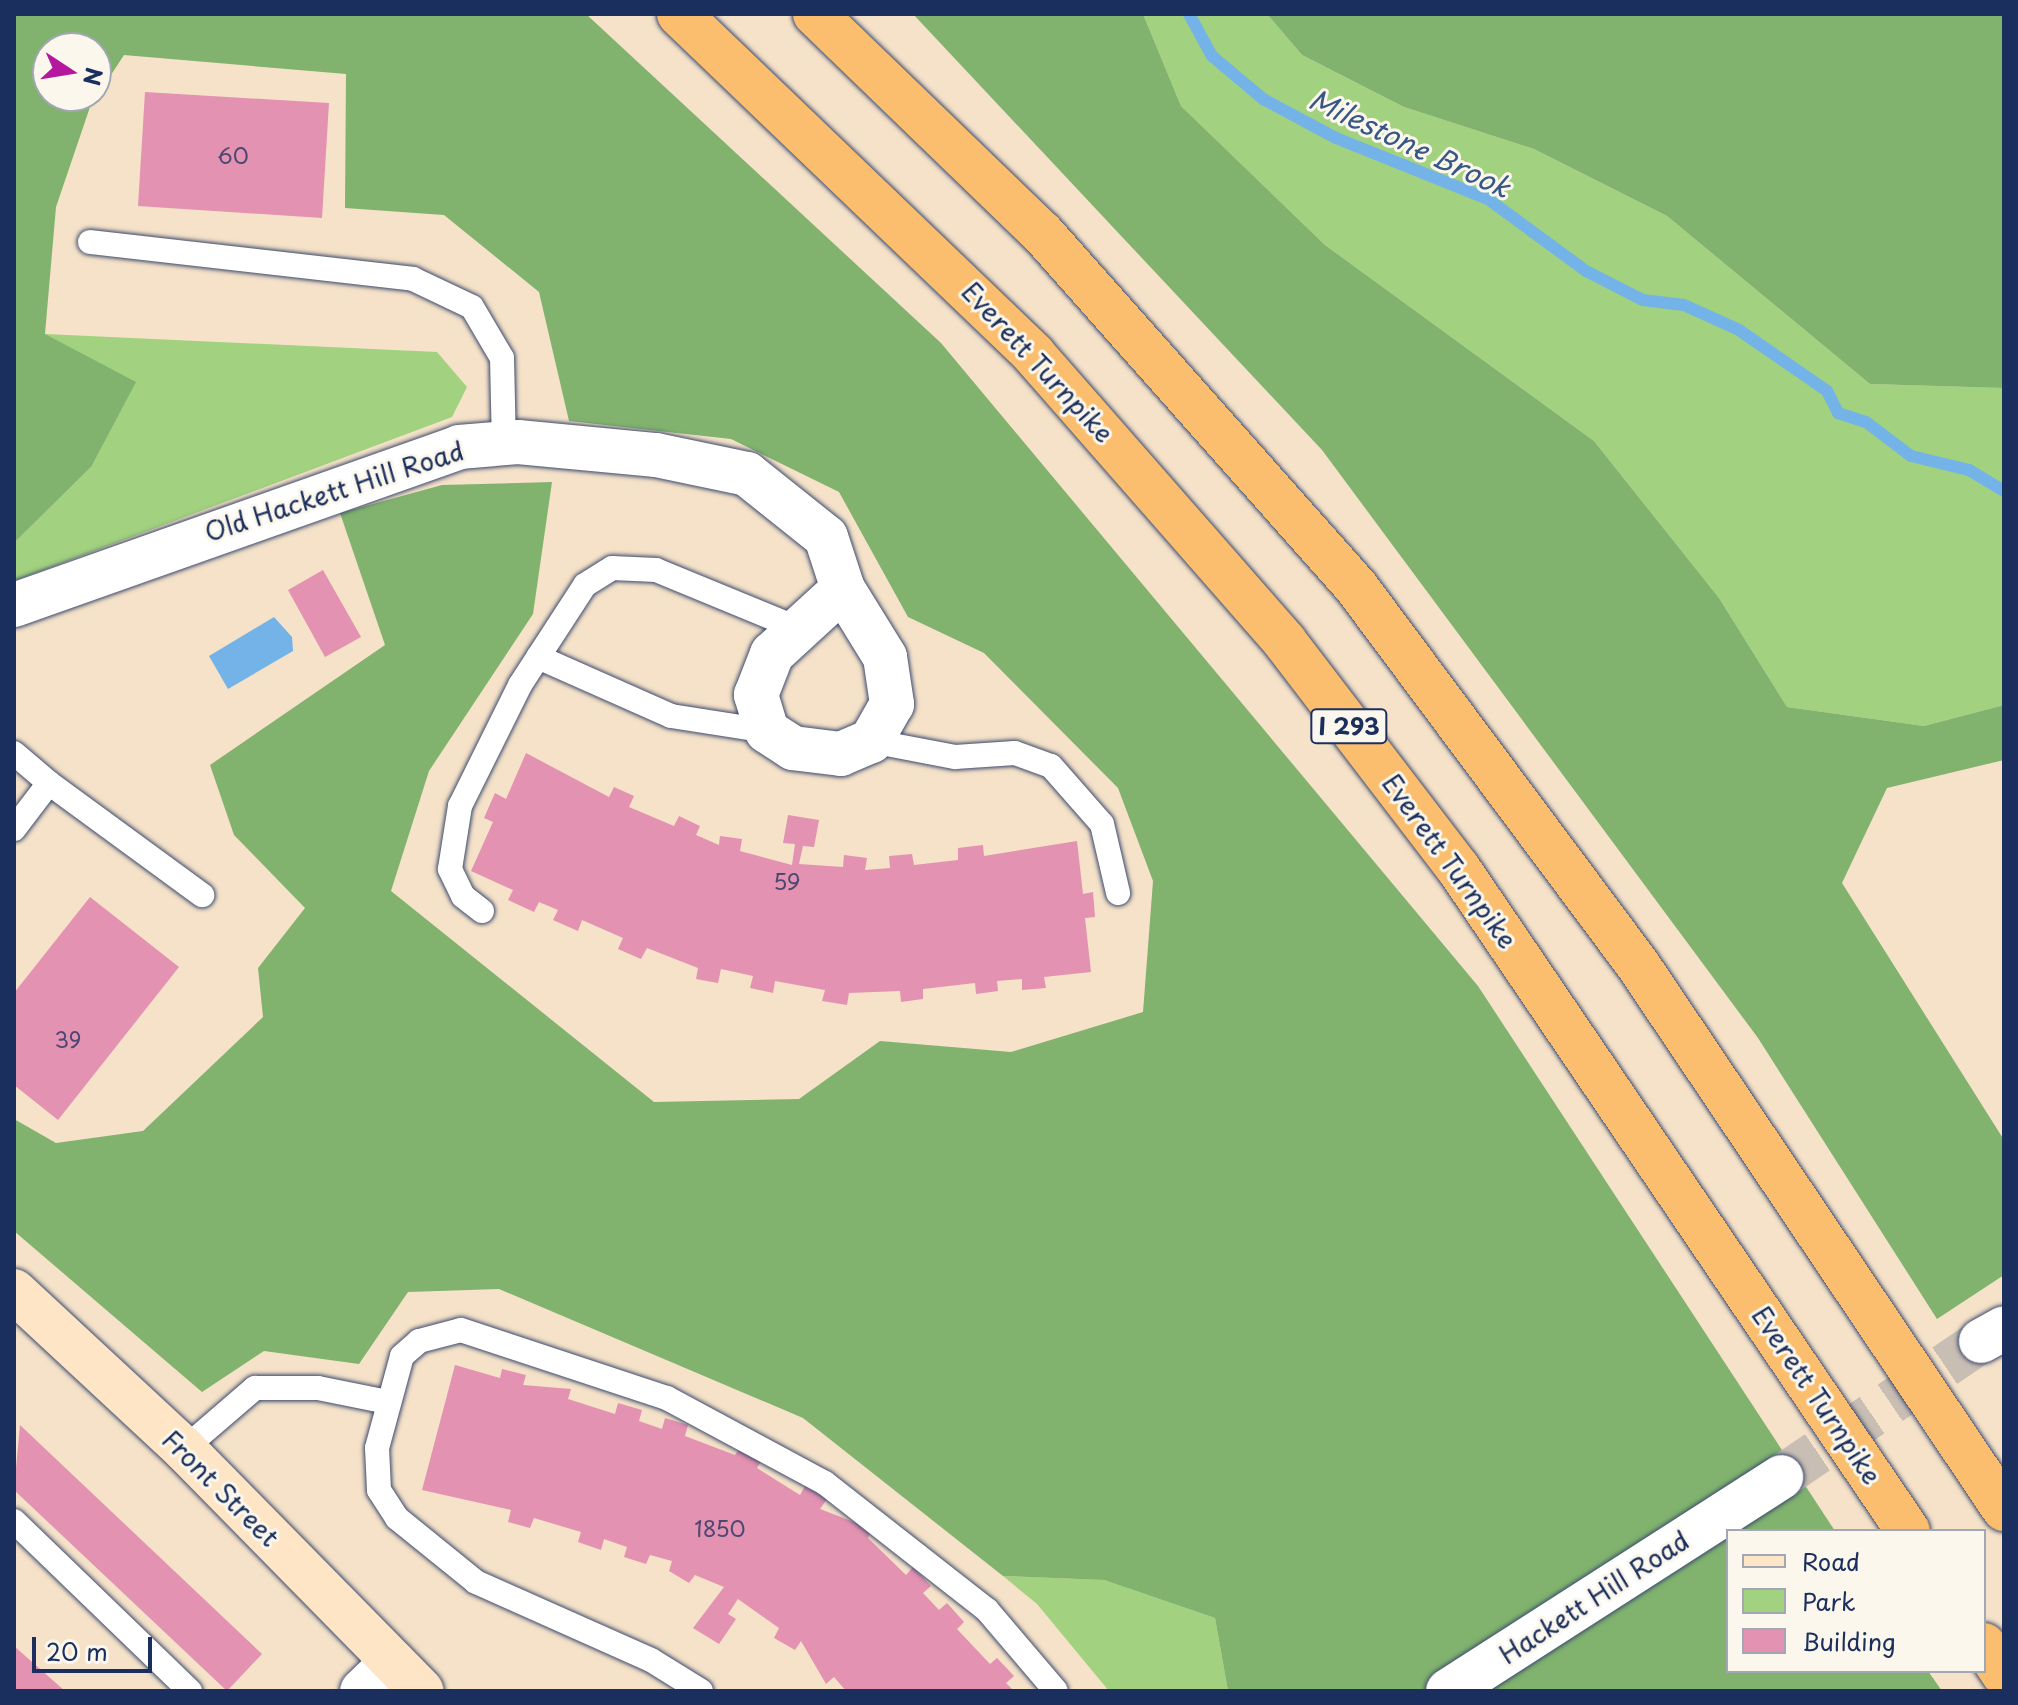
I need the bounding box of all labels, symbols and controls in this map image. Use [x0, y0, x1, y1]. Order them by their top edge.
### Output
north arrow [32, 32, 112, 112]
text: N [76, 65, 112, 89]
water label: Milestone Brook [1303, 81, 1517, 205]
house number: 60 [217, 142, 249, 168]
street label: Everett Turnpike [955, 274, 1121, 450]
street label: Old Hackett Hill Road [200, 434, 468, 548]
road number: I 293 [1309, 706, 1389, 746]
street label: Everett Turnpike [1376, 767, 1524, 955]
house number: 59 [773, 868, 801, 894]
house number: 39 [55, 1026, 81, 1052]
street label: Everett Turnpike [1745, 1299, 1889, 1491]
street label: Front Street [156, 1423, 286, 1553]
house number: 1850 [694, 1515, 746, 1541]
street label: Hackett Hill Road [1494, 1524, 1694, 1670]
legend [1726, 1529, 1986, 1673]
text: Road [1802, 1543, 1860, 1579]
text: Park [1802, 1583, 1856, 1619]
scale bar [36, 1621, 156, 1671]
text: Building [1802, 1623, 1896, 1659]
text: 20 m [46, 1633, 108, 1669]

